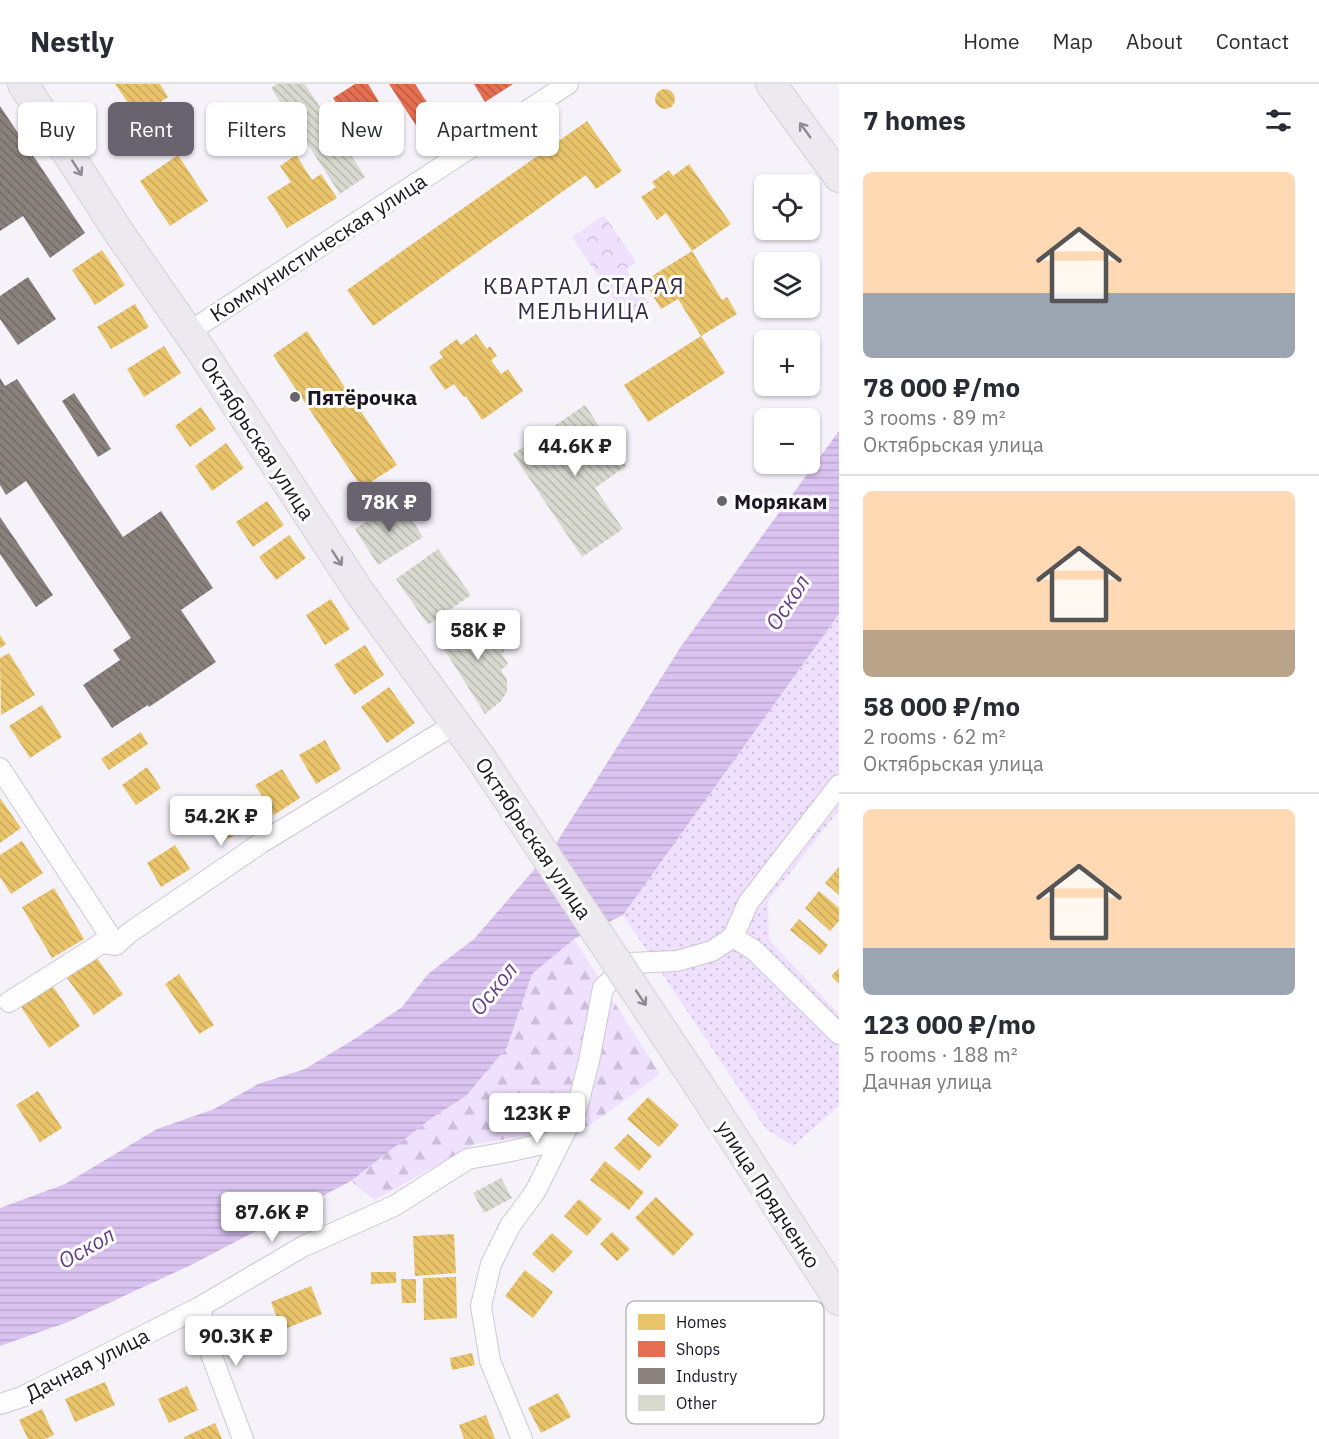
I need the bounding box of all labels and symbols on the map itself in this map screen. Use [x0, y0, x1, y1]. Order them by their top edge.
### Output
one-way arrow [799, 123, 811, 139]
one-way arrow [72, 159, 84, 176]
street label: Коммунистическая улица [204, 166, 432, 328]
district label: КВАРТАЛ СТАРАЯ МЕЛЬНИЦА [483, 271, 685, 325]
street label: Октябрьская улица [195, 351, 321, 525]
place label: Пятёрочка [307, 383, 417, 411]
marker: Пятёрочка [288, 390, 302, 404]
pin: 44.6K ₽ [520, 426, 630, 477]
pin: 78K ₽ [347, 482, 431, 533]
place label: Морякам [734, 487, 828, 515]
marker: Морякам [715, 494, 729, 508]
one-way arrow [331, 549, 343, 566]
water label: Оскол [758, 568, 816, 635]
pin: 58K ₽ [436, 610, 520, 661]
street label: Октябрьская улица [469, 751, 599, 925]
pin: 54.2K ₽ [166, 796, 276, 847]
water label: Оскол [463, 955, 523, 1021]
one-way arrow [635, 989, 647, 1006]
pin: 123K ₽ [488, 1093, 586, 1144]
street label: улица Прядченко [711, 1115, 827, 1273]
pin: 87.6K ₽ [217, 1192, 327, 1243]
water label: Оскол [52, 1219, 120, 1275]
legend [626, 1301, 824, 1424]
text: Homes [676, 1312, 727, 1332]
pin: 90.3K ₽ [181, 1316, 291, 1367]
street label: Дачная улица [20, 1321, 154, 1407]
text: Shops [676, 1339, 720, 1359]
text: Industry [676, 1366, 737, 1386]
text: Other [676, 1393, 717, 1413]

